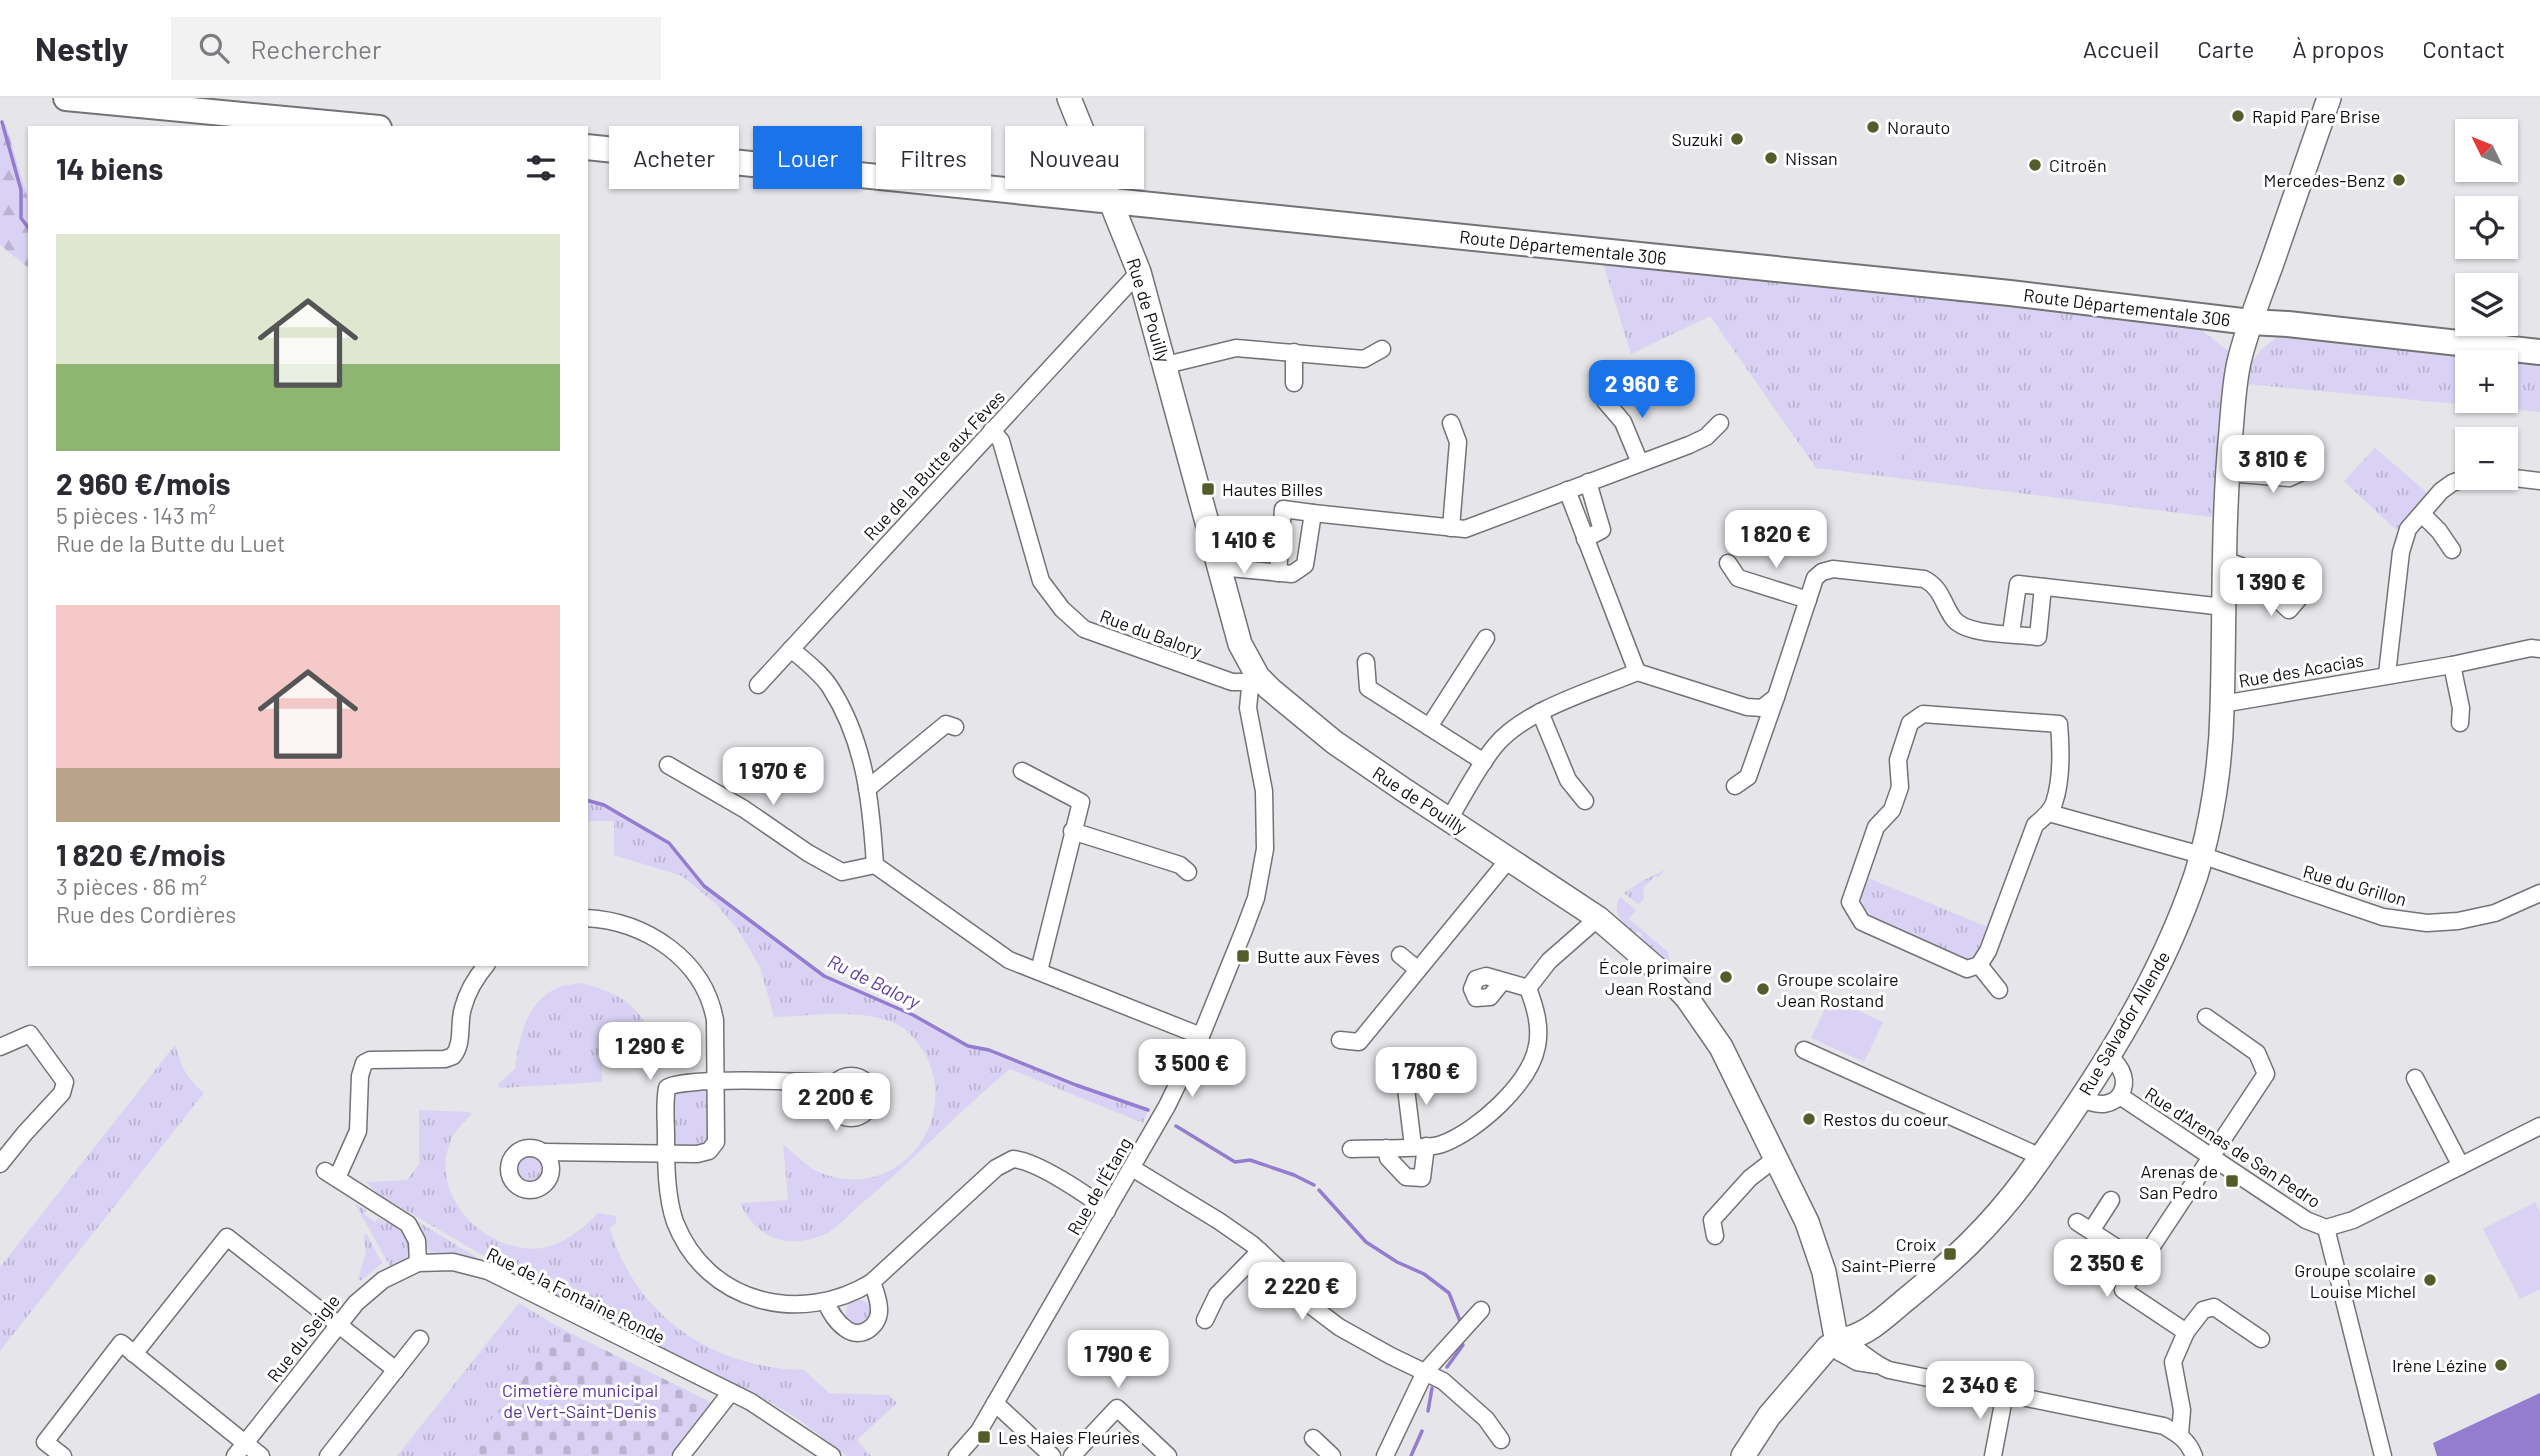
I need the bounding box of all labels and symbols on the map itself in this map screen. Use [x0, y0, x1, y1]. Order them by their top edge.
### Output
place label: Rapid Pare Brise [2252, 105, 2380, 127]
marker: Rapid Pare Brise [2230, 108, 2246, 124]
place label: Norauto [1887, 116, 1950, 138]
marker: Norauto [1865, 119, 1881, 135]
north arrow [2455, 119, 2518, 182]
place label: Suzuki [1672, 128, 1723, 150]
marker: Suzuki [1729, 131, 1745, 147]
place label: Nissan [1785, 147, 1838, 169]
marker: Nissan [1763, 150, 1779, 166]
place label: Citroën [2049, 154, 2107, 176]
marker: Citroën [2027, 157, 2043, 173]
place label: Mercedes-Benz [2264, 169, 2385, 191]
marker: Mercedes-Benz [2391, 172, 2407, 188]
street label: Route Départementale 306 [1458, 225, 1668, 269]
street label: Rue de Pouilly [1123, 255, 1175, 365]
street label: Route Départementale 306 [2022, 283, 2232, 331]
pin: 2 960 € [1577, 360, 1707, 420]
street label: Rue de la Butte aux Fèves [859, 386, 1009, 544]
pin: 3 810 € [2208, 436, 2338, 495]
place label: Hautes Billes [1222, 478, 1323, 500]
marker: Hautes Billes [1200, 481, 1216, 497]
pin: 1 820 € [1711, 510, 1841, 570]
pin: 1 410 € [1179, 517, 1309, 576]
pin: 1 390 € [2206, 559, 2336, 618]
street label: Rue du Balory [1097, 604, 1205, 662]
street label: Rue des Acacias [2237, 648, 2365, 692]
pin: 1 970 € [708, 748, 838, 807]
street label: Rue de Pouilly [1369, 761, 1471, 839]
street label: Rue du Grillon [2301, 860, 2409, 910]
place label: Butte aux Fèves [1257, 945, 1380, 967]
street label: Rue Salvador Allende [2074, 947, 2174, 1099]
marker: Butte aux Fèves [1235, 948, 1251, 964]
water label: Ru de Balory [824, 949, 924, 1013]
place label: École primaire Jean Rostand [1599, 956, 1712, 999]
place label: Groupe scolaire Jean Rostand [1777, 968, 1899, 1011]
marker: École primaire Jean Rostand [1718, 969, 1734, 985]
marker: Groupe scolaire Jean Rostand [1755, 981, 1771, 997]
pin: 1 290 € [585, 1023, 715, 1082]
pin: 3 500 € [1127, 1040, 1257, 1099]
pin: 1 780 € [1361, 1048, 1491, 1107]
pin: 2 200 € [771, 1074, 901, 1133]
street label: Rue d'Arenas de San Pedro [2141, 1082, 2325, 1212]
place label: Restos du coeur [1823, 1108, 1949, 1130]
marker: Restos du coeur [1801, 1111, 1817, 1127]
street label: Rue de l'Étang [1062, 1133, 1136, 1239]
place label: Arenas de San Pedro [2139, 1160, 2218, 1202]
marker: Arenas de San Pedro [2224, 1173, 2240, 1189]
place label: Croix Saint-Pierre [1841, 1233, 1936, 1276]
pin: 2 350 € [2042, 1240, 2172, 1299]
street label: Rue de la Fontaine Ronde [483, 1242, 669, 1348]
marker: Croix Saint-Pierre [1942, 1246, 1958, 1262]
place label: Groupe scolaire Louise Michel [2294, 1259, 2416, 1302]
pin: 2 220 € [1237, 1262, 1367, 1322]
marker: Groupe scolaire Louise Michel [2422, 1272, 2438, 1288]
street label: Rue du Seigle [262, 1290, 344, 1386]
pin: 1 790 € [1053, 1330, 1183, 1390]
place label: Irène Lézine [2392, 1354, 2487, 1376]
marker: Irène Lézine [2493, 1357, 2509, 1373]
pin: 2 340 € [1915, 1362, 2045, 1421]
park label: Cimetière municipal de Vert-Saint-Denis [502, 1379, 658, 1422]
place label: Les Haies Fleuries [998, 1426, 1140, 1448]
marker: Les Haies Fleuries [976, 1429, 992, 1445]

